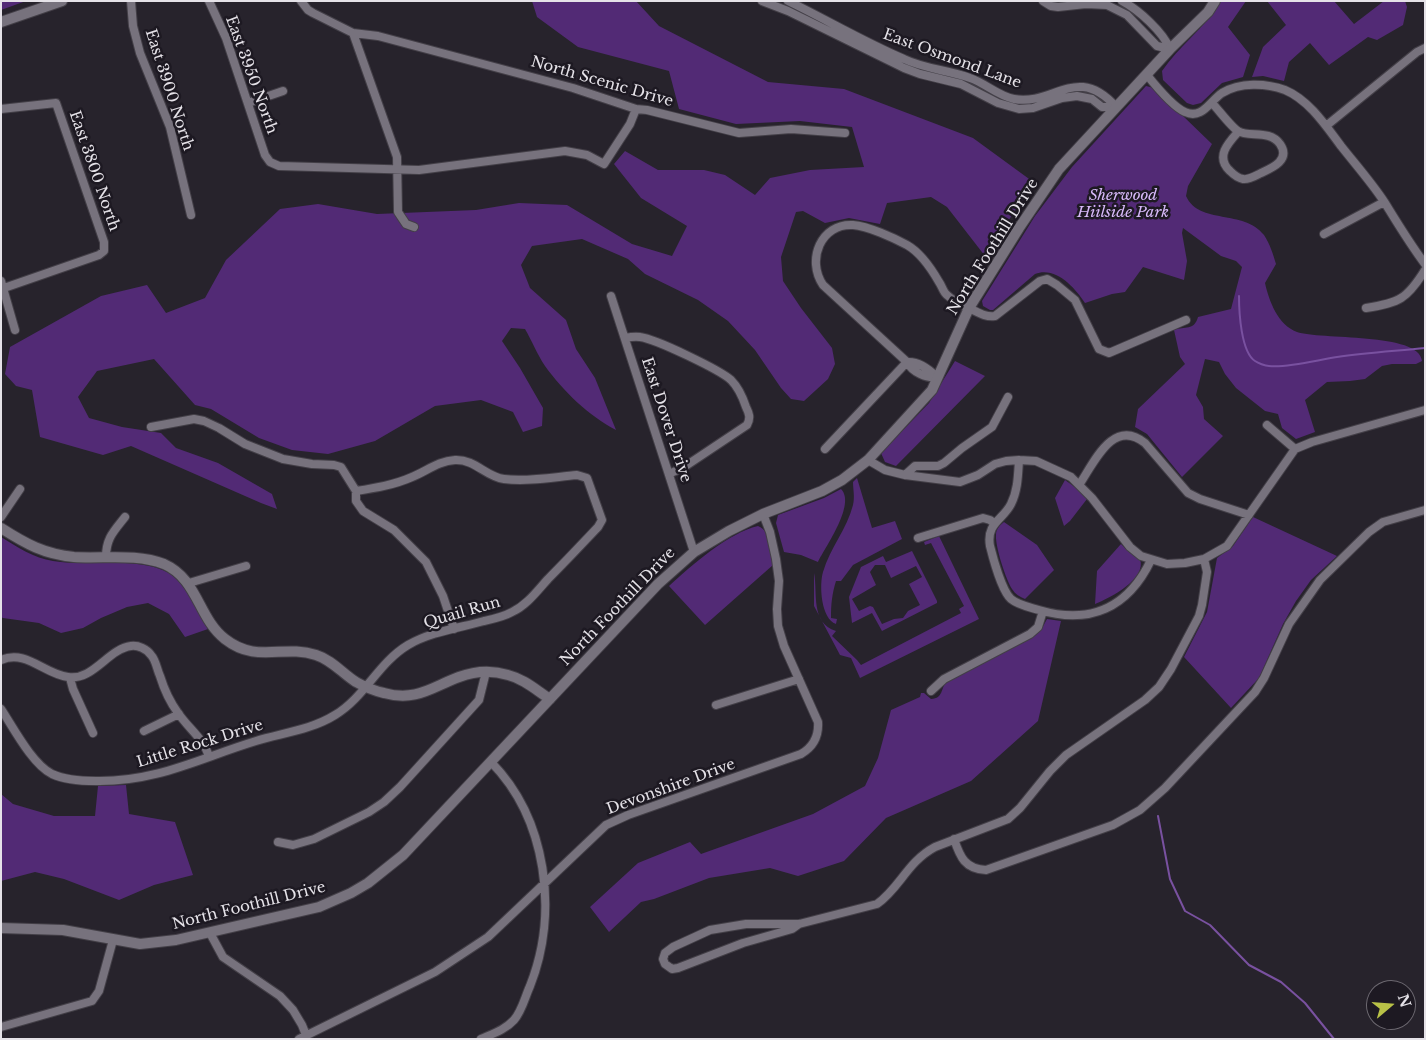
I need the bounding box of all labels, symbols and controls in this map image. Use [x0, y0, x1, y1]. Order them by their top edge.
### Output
street label: East 3950 North [221, 13, 281, 137]
street label: East Osmond Lane [880, 26, 1024, 92]
street label: East 3900 North [141, 27, 197, 153]
street label: North Scenic Drive [529, 53, 675, 111]
street label: East 3800 North [65, 108, 123, 234]
street label: North Foothill Drive [944, 175, 1042, 319]
park label: Sherwood Hiilside Park [1077, 187, 1169, 222]
street label: East Dover Drive [637, 355, 695, 485]
street label: North Foothill Drive [557, 544, 679, 670]
street label: Quail Run [422, 593, 502, 633]
street label: Little Rock Drive [135, 716, 265, 772]
street label: Devonshire Drive [604, 755, 738, 819]
street label: North Foothill Drive [170, 878, 328, 934]
north arrow [1366, 980, 1416, 1030]
text: N [1394, 992, 1415, 1010]

